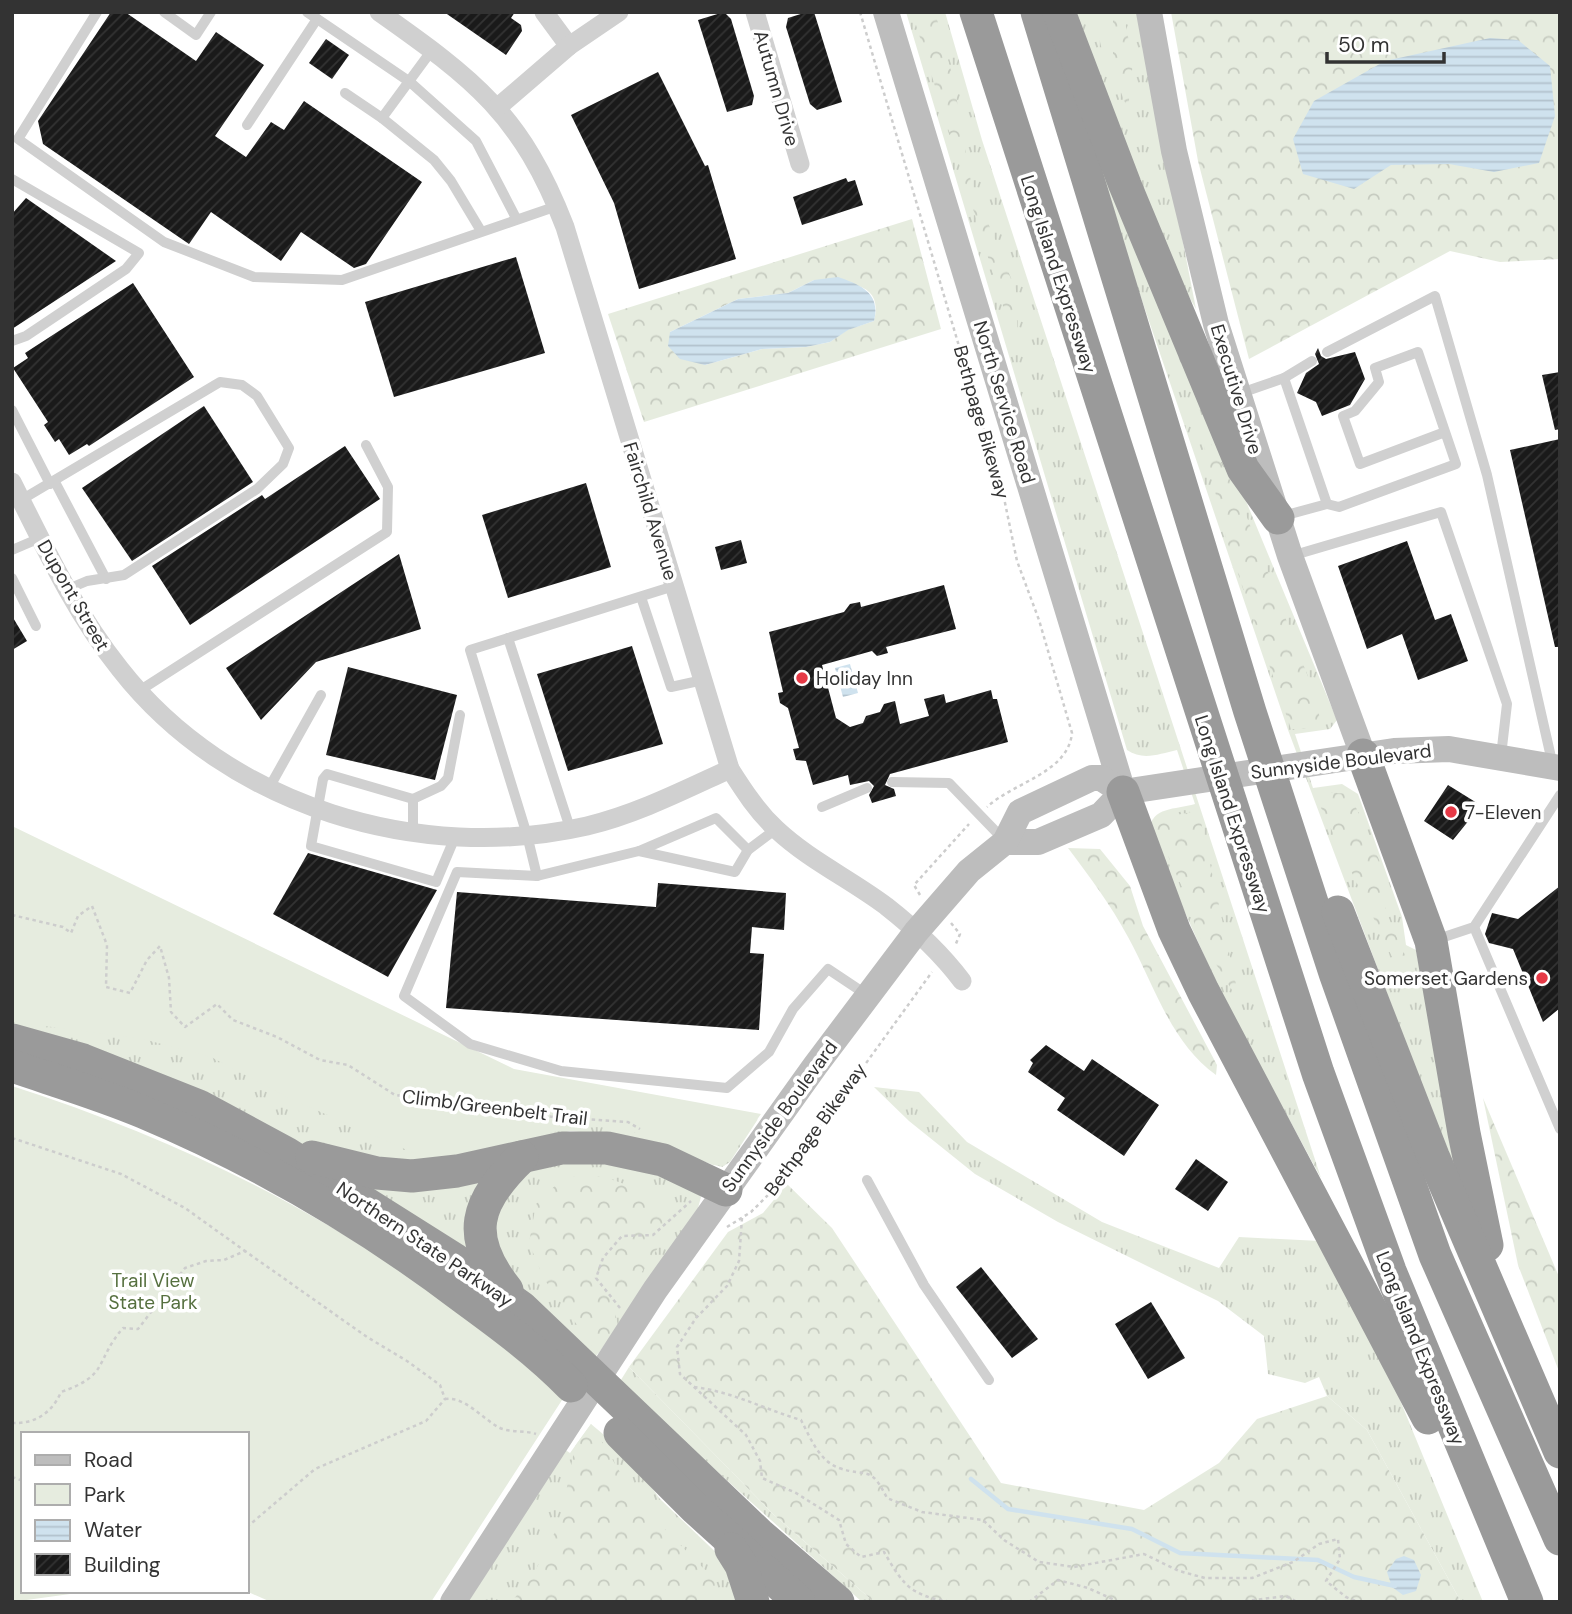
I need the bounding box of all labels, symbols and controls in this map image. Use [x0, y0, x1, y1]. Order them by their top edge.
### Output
scale bar [1327, 21, 1444, 65]
street label: Autumn Drive [748, 27, 805, 149]
text: 50 m [1338, 31, 1389, 59]
street label: Long Island Expressway [1015, 172, 1103, 377]
street label: North Service Road [968, 318, 1041, 487]
street label: Executive Drive [1205, 321, 1268, 457]
street label: Bethpage Bikeway [948, 342, 1016, 502]
street label: Fairchild Avenue [618, 439, 683, 583]
street label: Dupont Street [32, 535, 115, 655]
place label: Holiday Inn [816, 666, 913, 691]
marker: Holiday Inn [794, 670, 810, 686]
street label: Long Island Expressway [1189, 712, 1277, 917]
street label: Sunnyside Boulevard [1249, 738, 1433, 785]
place label: 7-Eleven [1465, 800, 1541, 825]
marker: 7-Eleven [1443, 804, 1459, 820]
place label: Somerset Gardens [1364, 966, 1528, 991]
marker: Somerset Gardens [1534, 970, 1550, 986]
street label: Sunnyside Boulevard [716, 1035, 843, 1197]
street label: Bethpage Bikeway [759, 1057, 872, 1201]
street label: Climb/Greenbelt Trail [401, 1084, 589, 1131]
street label: Northern State Parkway [332, 1176, 518, 1313]
street label: Long Island Expressway [1370, 1248, 1471, 1449]
park label: Trail View State Park [108, 1268, 198, 1315]
legend [21, 1432, 248, 1593]
text: Road [84, 1446, 133, 1474]
text: Park [84, 1481, 126, 1509]
text: Water [84, 1516, 142, 1544]
text: Building [84, 1551, 161, 1579]

